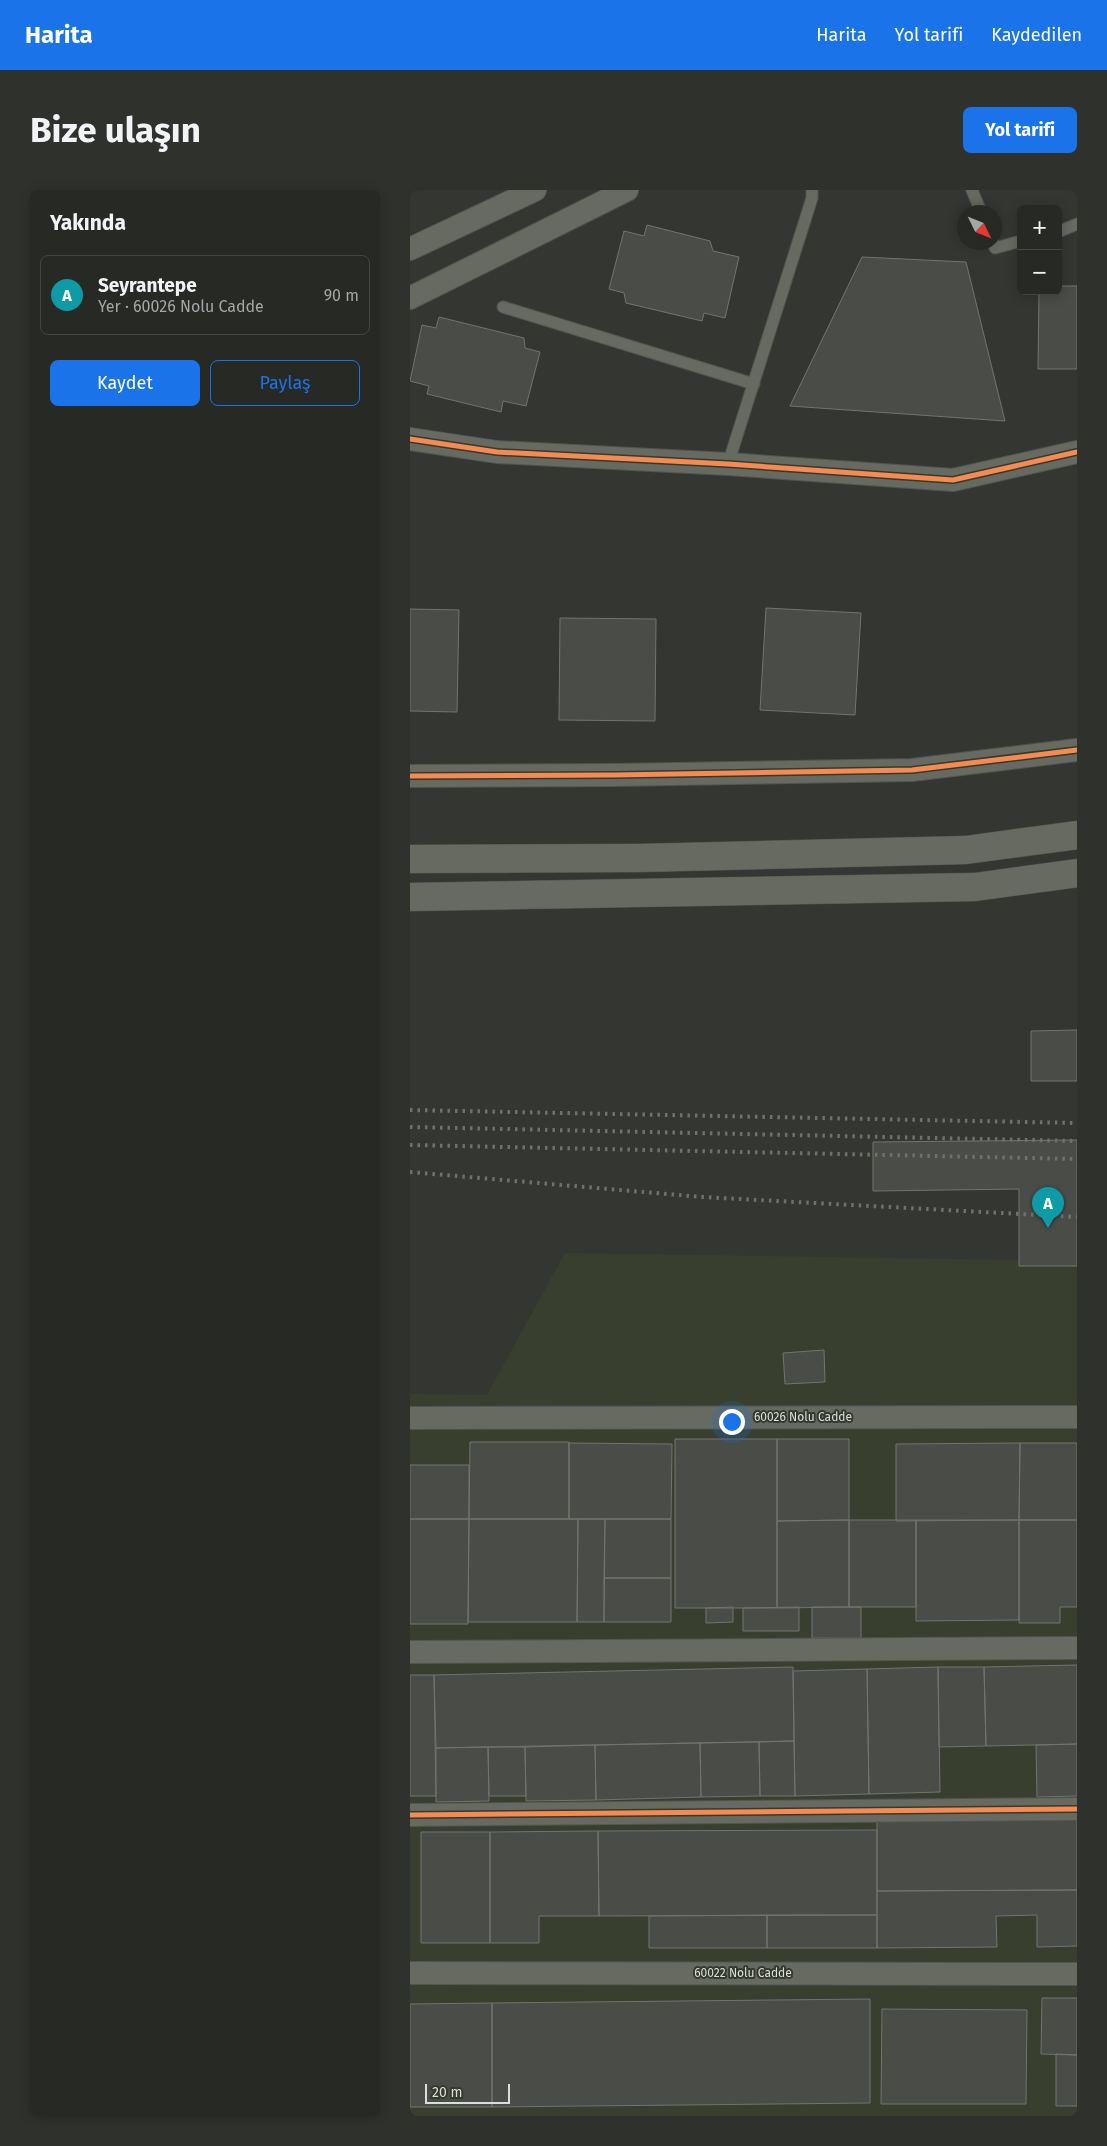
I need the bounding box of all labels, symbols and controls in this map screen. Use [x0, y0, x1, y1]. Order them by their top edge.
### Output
text: Harita [25, 21, 93, 49]
text: Harita [816, 24, 867, 46]
text: Yol tarifi [895, 24, 963, 46]
text: Kaydedilen [991, 24, 1082, 46]
button: Yol tarifi [963, 107, 1077, 153]
text: Bize ulaşın [30, 109, 201, 151]
north arrow [957, 205, 1002, 250]
map controls [1017, 205, 1062, 295]
button: + [1017, 205, 1062, 250]
text: Yakında [50, 210, 126, 236]
button: − [1017, 250, 1062, 295]
text: Seyrantepe [98, 274, 197, 297]
text: A [62, 286, 72, 305]
text: 90 m [324, 286, 359, 305]
text: Yer · 60026 Nolu Cadde [98, 297, 264, 316]
button: Kaydet [50, 360, 200, 406]
button: Paylaş [210, 360, 360, 406]
pin: A [1032, 1187, 1064, 1228]
your location [719, 1409, 745, 1435]
street label: 60026 Nolu Cadde [754, 1410, 852, 1424]
street label: 60022 Nolu Cadde [694, 1966, 792, 1980]
scale bar [425, 2081, 510, 2104]
text: 20 m [432, 2084, 462, 2101]

